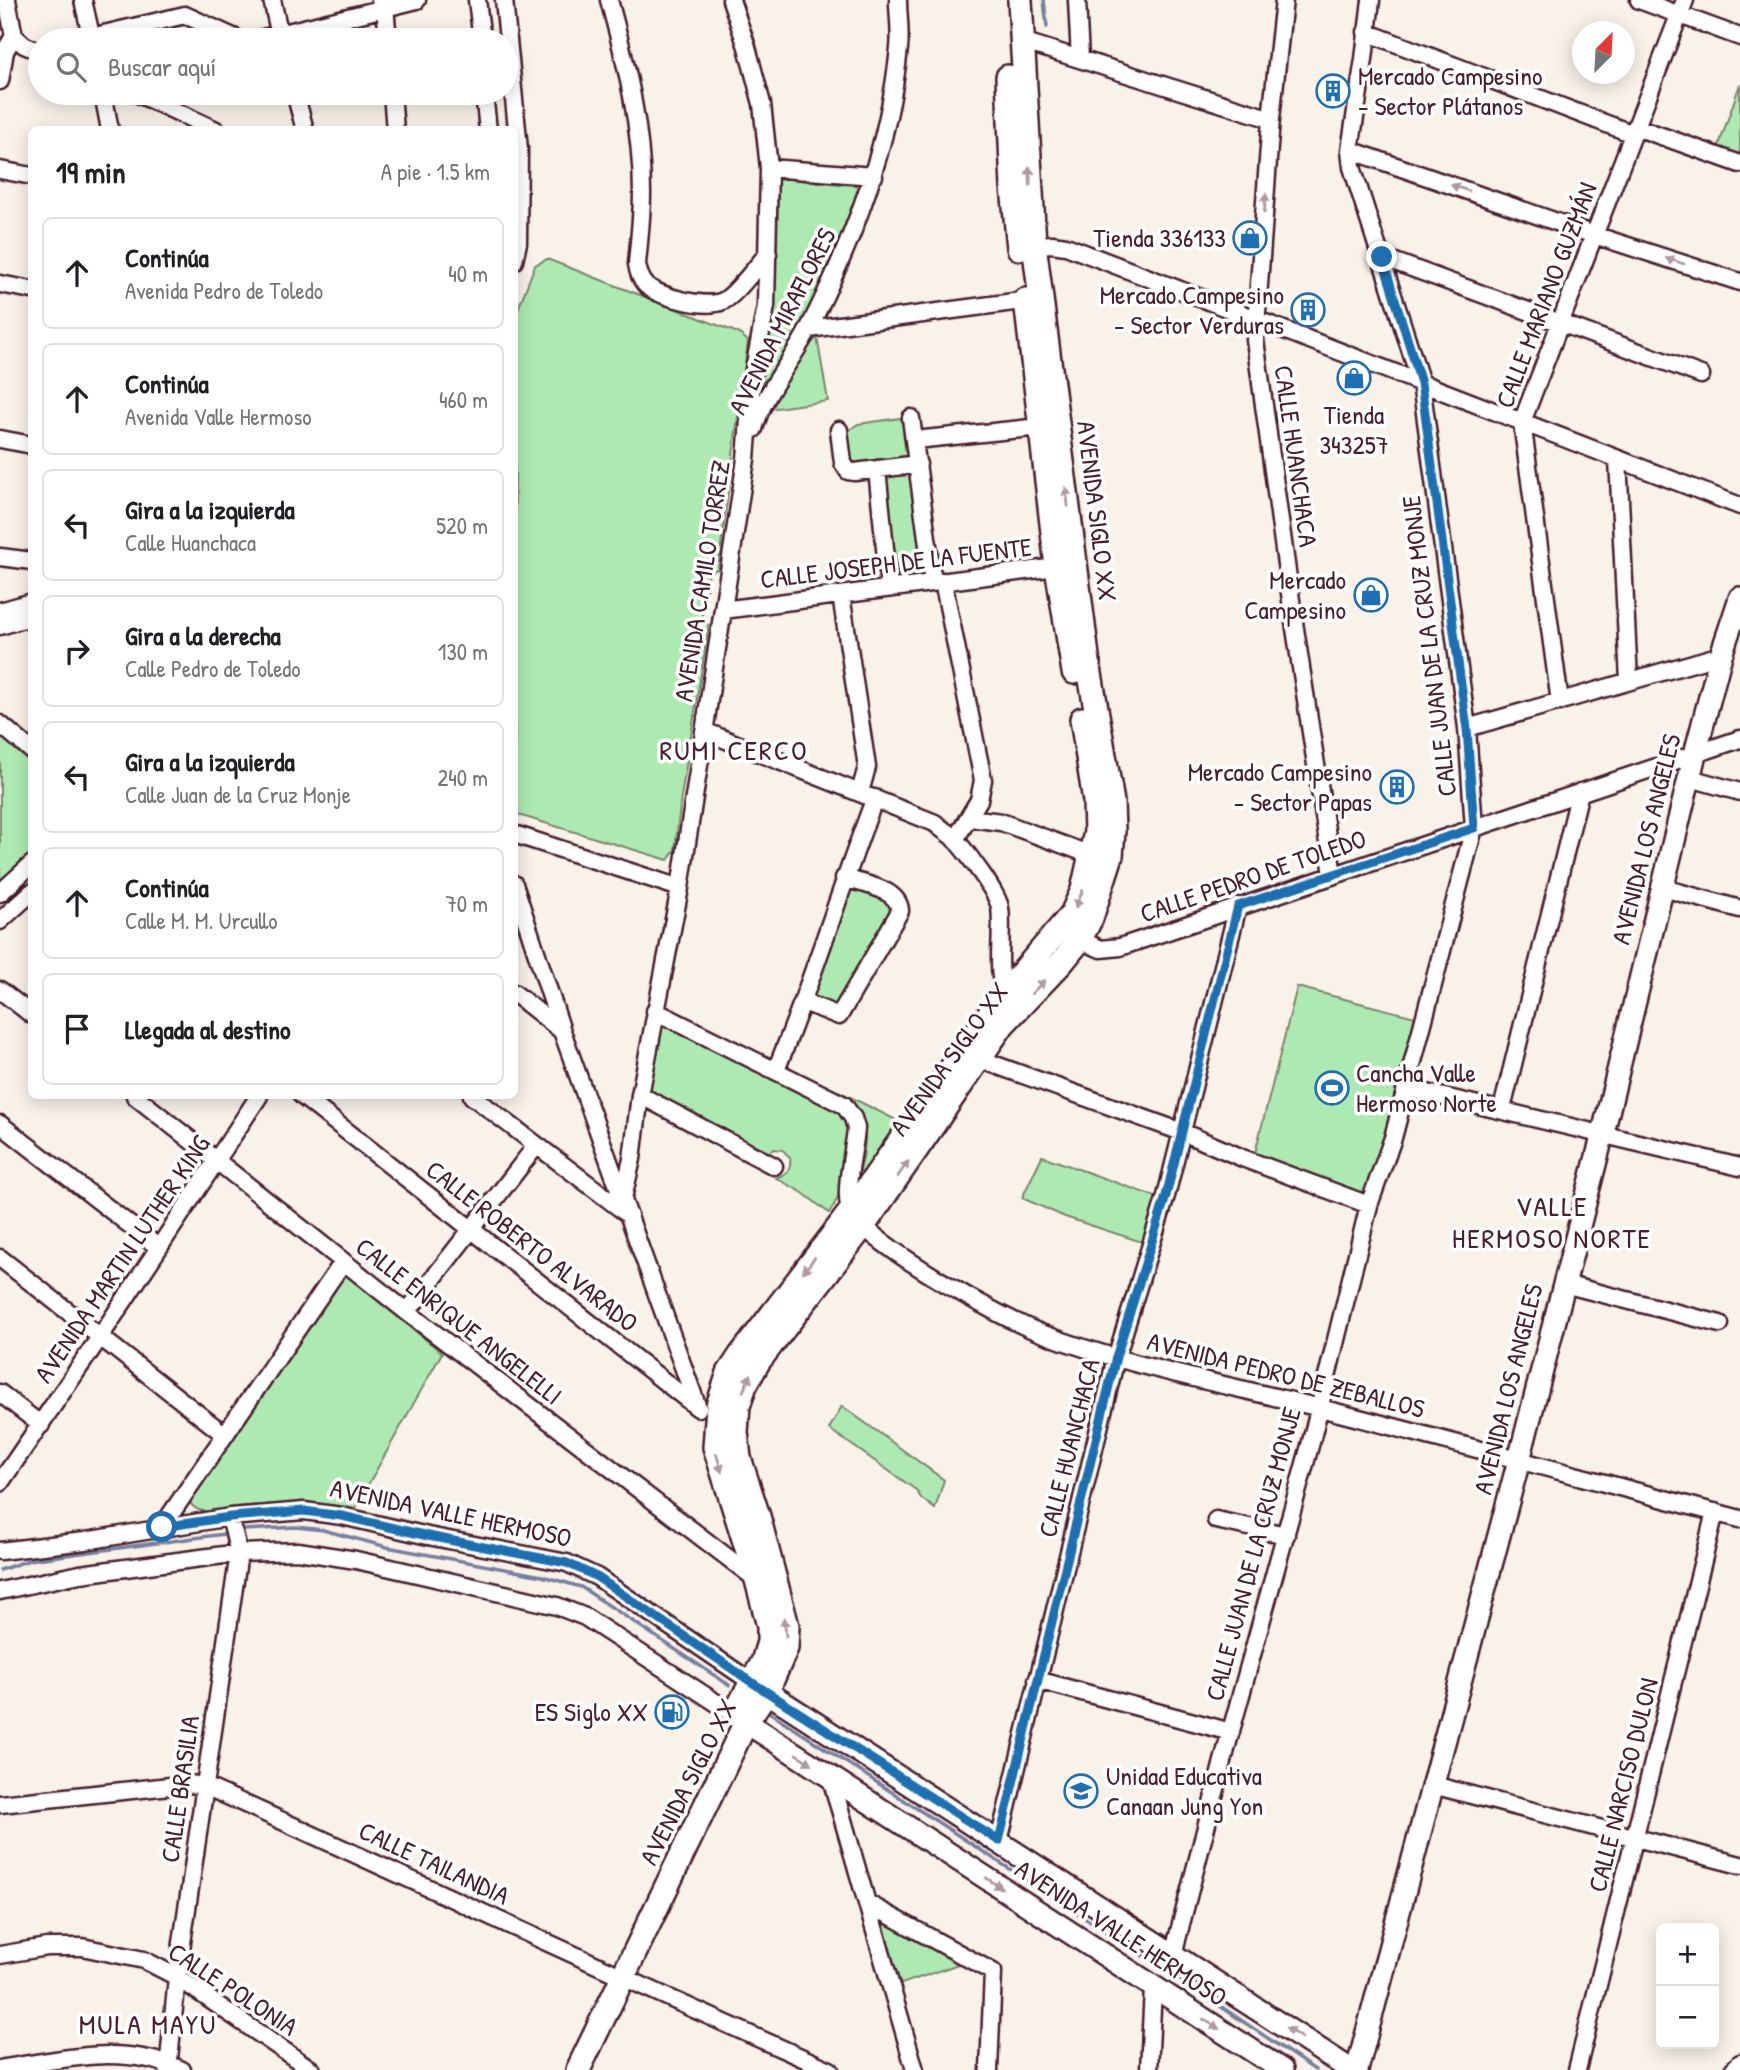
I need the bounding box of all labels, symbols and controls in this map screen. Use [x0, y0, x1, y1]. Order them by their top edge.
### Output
north arrow [1572, 21, 1635, 84]
search box [28, 28, 518, 105]
icon: search [52, 48, 90, 86]
text: Buscar aquí [108, 49, 216, 84]
place label: Mercado Campesino - Sector Plátanos [1358, 58, 1542, 123]
building icon: Mercado Campesino - Sector Plátanos [1314, 72, 1352, 110]
text: 19 min [56, 152, 125, 192]
text: A pie · 1.5 km [381, 156, 490, 187]
one-way arrow [1024, 165, 1035, 187]
street label: CALLE MARIANO GUZMÁN [1486, 177, 1605, 413]
one-way arrow [1449, 182, 1470, 193]
one-way arrow [1260, 192, 1271, 214]
shop icon: Tienda 336133 [1231, 219, 1269, 257]
place label: Tienda 336133 [1093, 220, 1226, 255]
street label: AVENIDA MIRAFLORES [719, 221, 844, 420]
text: Continúa [125, 240, 209, 275]
route end [1366, 241, 1397, 272]
icon: ahead [58, 254, 96, 292]
one-way arrow [1664, 255, 1685, 266]
text: 40 m [448, 258, 488, 289]
text: Avenida Pedro de Toledo [125, 275, 323, 306]
place label: Mercado Campesino - Sector Verduras [1100, 277, 1284, 342]
building icon: Mercado Campesino - Sector Verduras [1289, 291, 1327, 329]
shop icon: Tienda 343257 [1335, 359, 1373, 397]
street label: CALLE HUANCHACA [1266, 363, 1327, 549]
text: Continúa [125, 366, 209, 401]
icon: ahead [58, 380, 96, 418]
text: 460 m [439, 384, 488, 415]
place label: Tienda 343257 [1319, 397, 1389, 462]
text: Avenida Valle Hermoso [125, 401, 312, 432]
street label: AVENIDA SIGLO XX [1069, 419, 1126, 603]
street label: AVENIDA CAMILO TORREZ [665, 458, 738, 704]
one-way arrow [1061, 486, 1072, 508]
text: Gira a la izquierda [125, 492, 295, 527]
street label: CALLE JUAN DE LA CRUZ MONJE [1393, 493, 1464, 798]
icon: left [58, 506, 96, 544]
text: 520 m [436, 510, 488, 541]
text: Calle Huanchaca [125, 527, 256, 558]
street label: CALLE JOSEPH DE LA FUENTE [758, 528, 1034, 597]
place label: Mercado Campesino [1244, 562, 1346, 627]
shop icon: Mercado Campesino [1352, 576, 1390, 614]
text: Gira a la derecha [125, 618, 281, 653]
icon: right [58, 632, 96, 670]
text: 130 m [438, 636, 488, 667]
text: Calle Pedro de Toledo [125, 653, 301, 684]
street label: AVENIDA LOS ANGELES [1602, 730, 1689, 948]
district label: RUMI CERCO [659, 731, 809, 769]
text: Gira a la izquierda [125, 744, 295, 779]
place label: Mercado Campesino - Sector Papas [1188, 754, 1372, 819]
icon: left [58, 758, 96, 796]
text: 240 m [437, 762, 488, 793]
building icon: Mercado Campesino - Sector Papas [1378, 768, 1416, 806]
text: Calle Juan de la Cruz Monje [125, 779, 351, 810]
street label: CALLE PEDRO DE TOLEDO [1135, 820, 1370, 931]
text: Continúa [125, 870, 209, 905]
icon: ahead [58, 884, 96, 922]
text: 70 m [445, 888, 488, 919]
one-way arrow [1073, 889, 1084, 910]
text: Calle M. M. Urcullo [125, 905, 278, 936]
street label: AVENIDA SIGLO XX [881, 975, 1016, 1142]
one-way arrow [1030, 979, 1046, 996]
icon: arrive [58, 1010, 96, 1048]
text: Llegada al destino [125, 1012, 291, 1047]
place label: Cancha Valle Hermoso Norte [1356, 1055, 1497, 1120]
sports icon: Cancha Valle Hermoso Norte [1313, 1069, 1351, 1107]
street label: AVENIDA MARTIN LUTHER KING [26, 1128, 218, 1389]
street label: CALLE ROBERTO ALVARADO [419, 1152, 646, 1339]
one-way arrow [896, 1160, 910, 1178]
district label: VALLE HERMOSO NORTE [1452, 1187, 1652, 1257]
street label: CALLE ENRIQUE ANGELELLI [349, 1229, 570, 1412]
one-way arrow [802, 1255, 817, 1273]
street label: AVENIDA LOS ANGELES [1464, 1280, 1551, 1498]
street label: AVENIDA PEDRO DE ZEBALLOS [1144, 1323, 1428, 1426]
street label: CALLE HUANCHACA [1029, 1355, 1108, 1541]
one-way arrow [741, 1373, 753, 1393]
street label: CALLE JUAN DE LA CRUZ MONJE [1196, 1403, 1309, 1705]
one-way arrow [714, 1452, 725, 1474]
street label: AVENIDA VALLE HERMOSO [327, 1470, 575, 1555]
route start [146, 1511, 177, 1542]
one-way arrow [780, 1615, 791, 1637]
street label: CALLE NARCISO DULON [1579, 1674, 1666, 1896]
street label: AVENIDA SIGLO XX [631, 1693, 744, 1871]
fuel station icon: ES Siglo XX [653, 1693, 691, 1731]
place label: ES Siglo XX [535, 1694, 648, 1729]
street label: CALLE BRASILIA [152, 1713, 207, 1865]
one-way arrow [794, 1752, 813, 1765]
place label: Unidad Educativa Canaan Jung Yon [1106, 1758, 1263, 1823]
school or university icon: Unidad Educativa Canaan Jung Yon [1062, 1772, 1100, 1810]
street label: CALLE TAILANDIA [353, 1812, 515, 1913]
street label: AVENIDA VALLE HERMOSO [1009, 1851, 1234, 2014]
one-way arrow [985, 1876, 1003, 1890]
map controls [1656, 1923, 1719, 2049]
button: + [1656, 1923, 1719, 1986]
street label: CALLE POLONIA [162, 1934, 305, 2044]
button: − [1656, 1986, 1719, 2049]
district label: MULA MAYU [79, 2005, 217, 2043]
one-way arrow [1201, 2018, 1220, 2031]
one-way arrow [1284, 2027, 1303, 2040]

